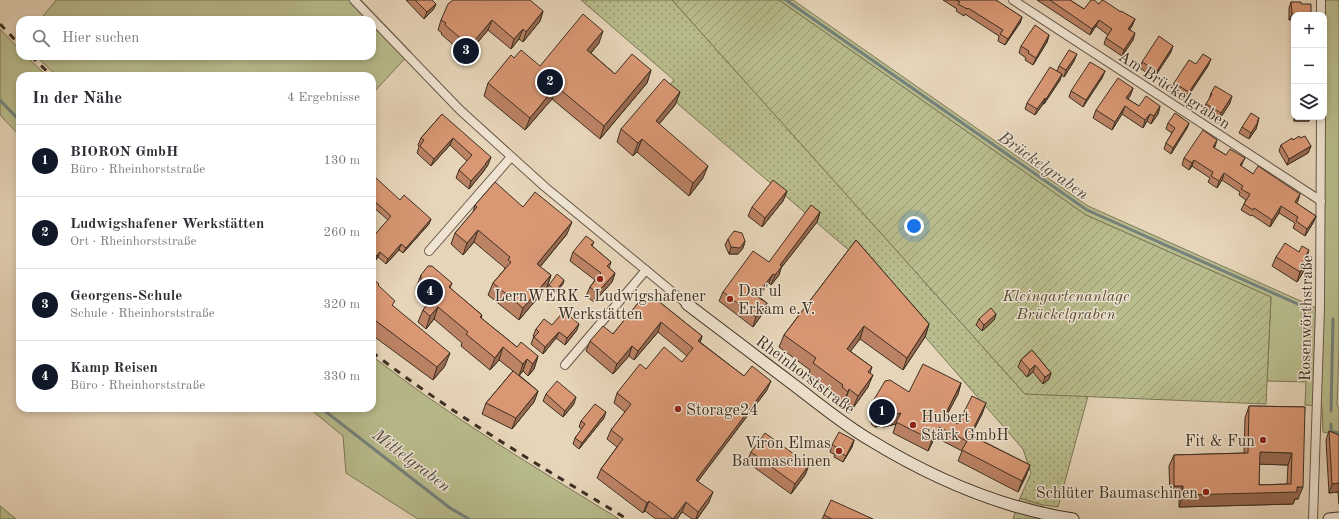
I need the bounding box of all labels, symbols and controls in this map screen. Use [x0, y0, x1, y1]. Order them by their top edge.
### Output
map controls [1291, 12, 1327, 120]
button: + [1291, 12, 1327, 48]
search box [16, 16, 376, 60]
icon: search [30, 27, 52, 49]
text: Hier suchen [62, 31, 139, 46]
pin: 3 [453, 36, 479, 66]
button: − [1291, 48, 1327, 84]
street label: Am Brückelgraben [1115, 49, 1233, 133]
pin: 2 [537, 67, 563, 97]
button: layers [1291, 84, 1327, 120]
text: In der Nähe [32, 90, 122, 107]
text: 4 Ergebnisse [287, 91, 360, 104]
water label: Brückelgraben [994, 128, 1092, 204]
text: BIORON GmbH [70, 145, 178, 160]
text: 1 [41, 154, 49, 167]
text: 130 m [323, 154, 360, 167]
text: Büro · Rheinhorststraße [70, 163, 205, 176]
your location [904, 216, 924, 236]
text: Ludwigshafener Werkstätten [70, 217, 264, 232]
text: 2 [41, 226, 49, 239]
text: 260 m [323, 226, 360, 239]
text: Ort · Rheinhorststraße [70, 235, 197, 248]
street label: Rosenwörthstraße [1298, 255, 1316, 381]
marker: LernWERK - Ludwigshafener Werkstätten [595, 274, 605, 284]
pin: 4 [417, 277, 443, 307]
place label: Dar'ul Erkam e.V. [738, 284, 815, 318]
text: Georgens-Schule [70, 289, 182, 304]
place label: LernWERK - Ludwigshafener Werkstätten [494, 289, 706, 323]
park label: Kleingartenanlage Brückelgraben [1002, 289, 1130, 323]
marker: Dar'ul Erkam e.V. [725, 294, 735, 304]
text: 3 [41, 298, 49, 311]
text: 320 m [323, 298, 360, 311]
text: Schule · Rheinhorststraße [70, 307, 215, 320]
street label: Rheinhorststraße [752, 333, 857, 418]
text: Kamp Reisen [70, 361, 158, 376]
text: 4 [41, 370, 49, 383]
text: 330 m [323, 370, 360, 383]
text: Büro · Rheinhorststraße [70, 379, 205, 392]
pin: 1 [869, 397, 895, 427]
place label: Storage24 [686, 403, 758, 419]
marker: Storage24 [673, 404, 683, 414]
place label: Hubert Stärk GmbH [921, 410, 1009, 444]
marker: Hubert Stärk GmbH [908, 420, 918, 430]
water label: Mittelgraben [368, 426, 454, 496]
place label: Fit & Fun [1185, 434, 1255, 450]
marker: Fit & Fun [1258, 435, 1268, 445]
place label: Viron Elmas Baumaschinen [731, 436, 831, 470]
marker: Viron Elmas Baumaschinen [834, 446, 844, 456]
place label: Schlüter Baumaschinen [1036, 486, 1198, 502]
marker: Schlüter Baumaschinen [1201, 487, 1211, 497]

